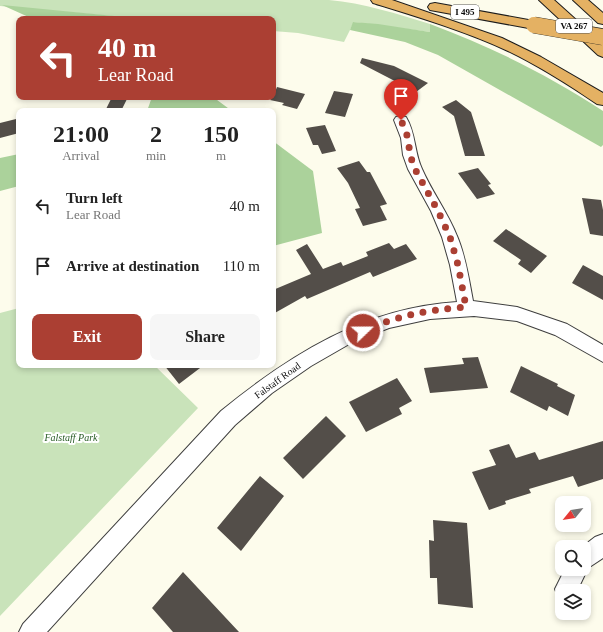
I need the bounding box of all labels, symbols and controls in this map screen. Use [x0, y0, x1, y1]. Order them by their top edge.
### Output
road number: I 495 [451, 5, 479, 19]
road number: VA 267 [556, 19, 592, 33]
icon: left [32, 32, 84, 84]
text: 40 m [98, 32, 156, 63]
text: Lear Road [98, 65, 173, 85]
pin [384, 79, 418, 120]
icon: arrive [390, 85, 412, 107]
text: 21:00 [53, 121, 109, 147]
text: 2 [150, 121, 162, 147]
text: 150 [203, 121, 239, 147]
text: Arrival [62, 148, 100, 163]
text: min [146, 148, 166, 163]
text: m [216, 148, 226, 163]
text: Turn left [66, 190, 123, 206]
icon: left [32, 195, 54, 217]
text: 40 m [230, 198, 260, 214]
text: Lear Road [66, 207, 121, 222]
icon: arrive [32, 255, 54, 277]
text: Arrive at destination [66, 258, 199, 274]
text: 110 m [223, 258, 260, 274]
position arrow [342, 310, 384, 352]
button: Exit [32, 314, 142, 360]
button: Share [150, 314, 260, 360]
street label: Falstaff Road [252, 360, 302, 401]
park label: Falstaff Park [43, 432, 98, 443]
north arrow [555, 496, 591, 532]
map controls [555, 496, 591, 620]
button: search [555, 540, 591, 576]
button: layers [555, 584, 591, 620]

